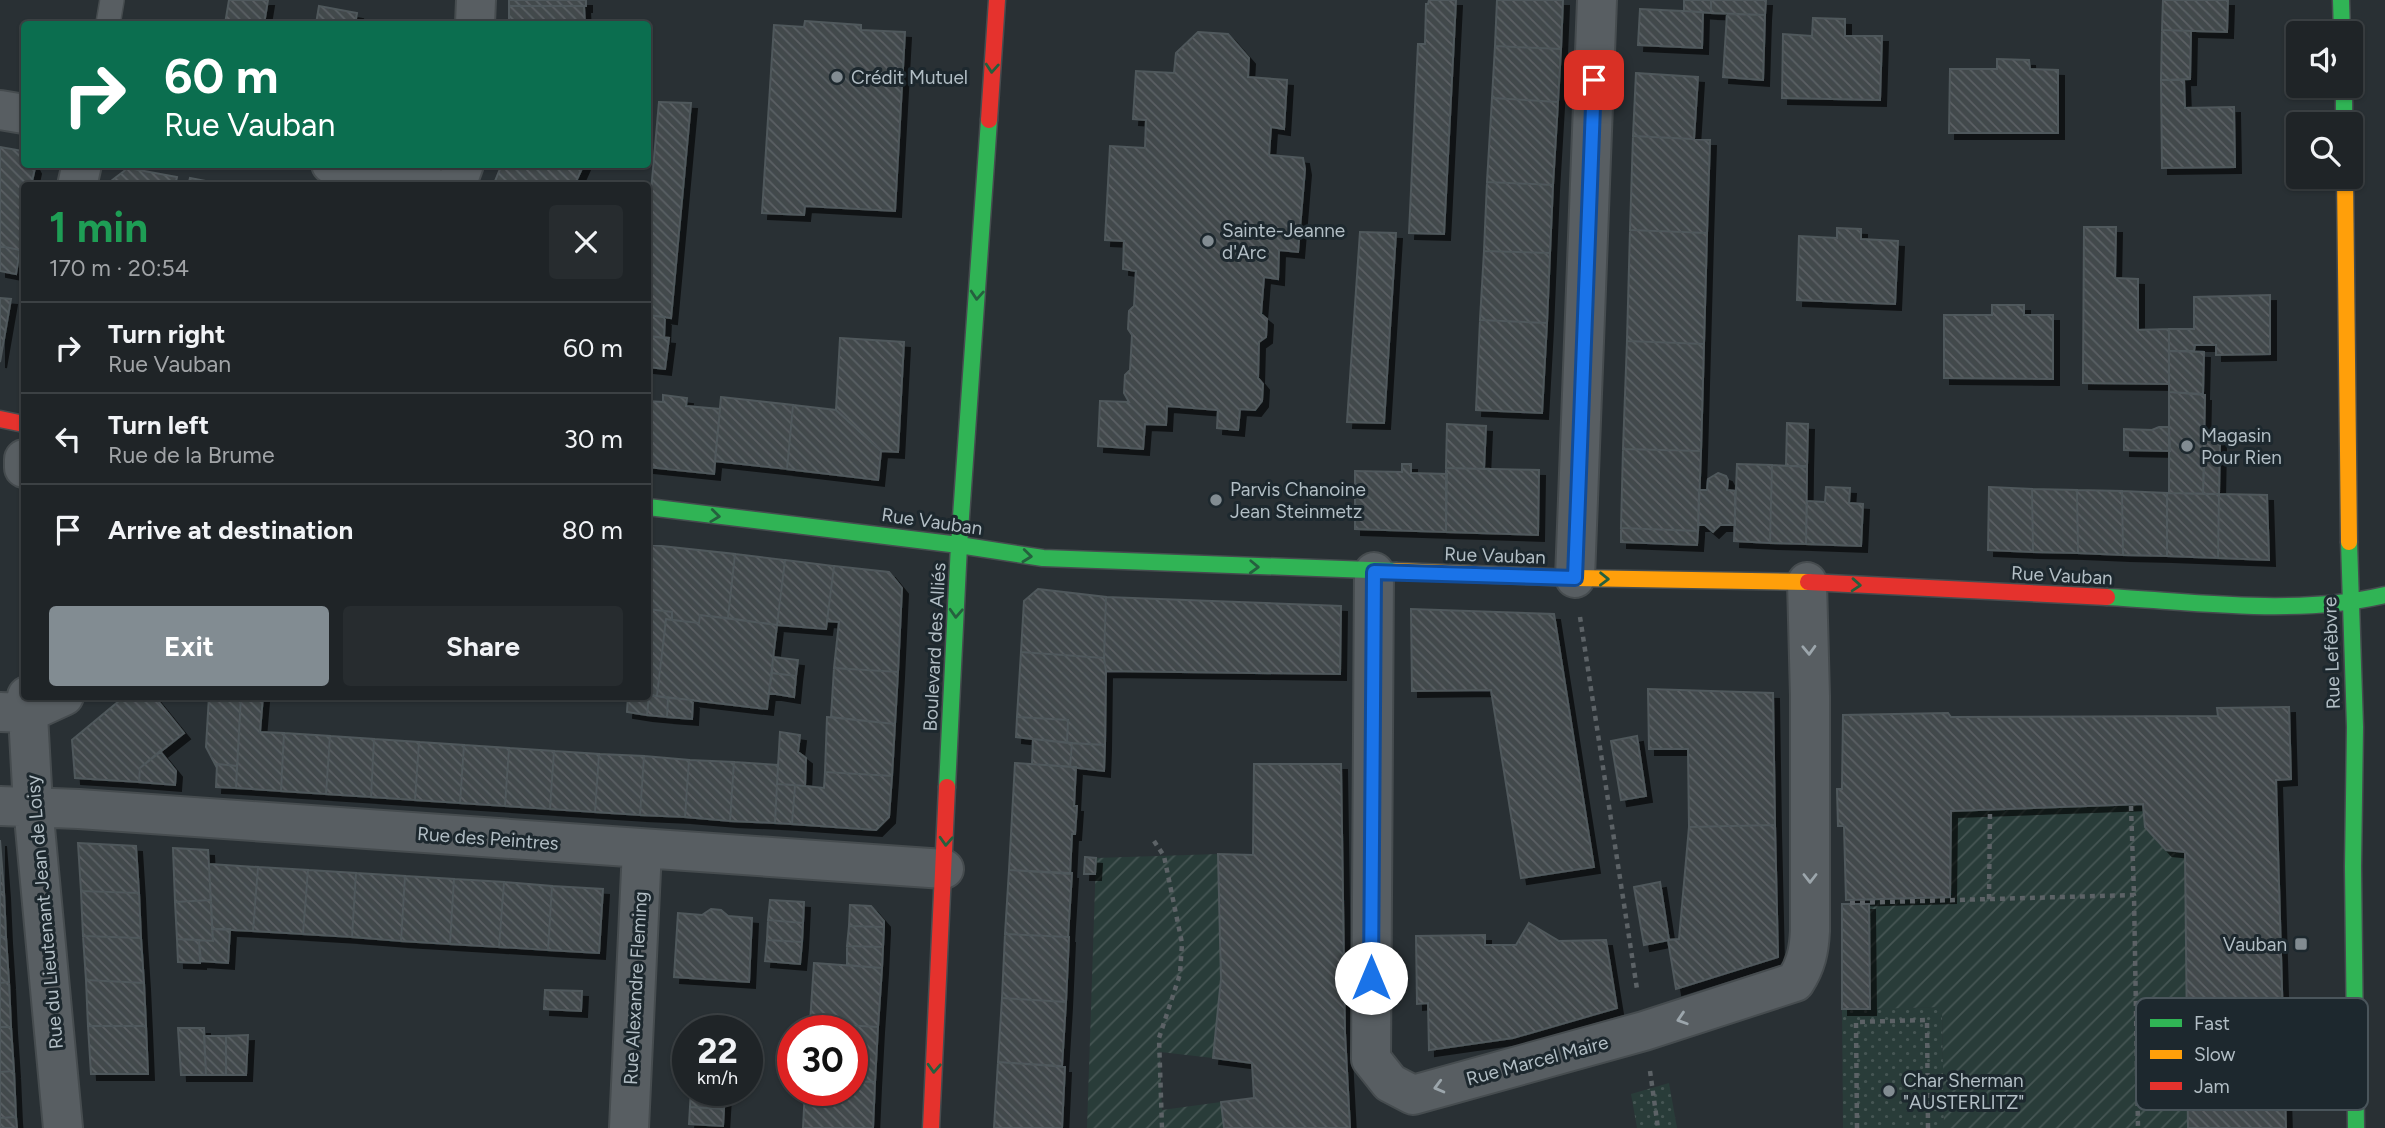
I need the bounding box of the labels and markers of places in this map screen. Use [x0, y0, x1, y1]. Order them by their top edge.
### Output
pin [1564, 50, 1624, 110]
place label: Crédit Mutuel [851, 66, 968, 89]
marker: Crédit Mutuel [829, 69, 845, 85]
place label: Sainte-Jeanne d'Arc [1222, 219, 1345, 264]
marker: Sainte-Jeanne d'Arc [1200, 233, 1216, 249]
place label: Magasin Pour Rien [2201, 424, 2282, 469]
marker: Magasin Pour Rien [2179, 438, 2195, 454]
place label: Parvis Chanoine Jean Steinmetz [1230, 478, 1366, 523]
marker: Parvis Chanoine Jean Steinmetz [1208, 492, 1224, 508]
place label: Vauban [2223, 933, 2287, 956]
marker: Vauban [2293, 936, 2309, 952]
place label: Char Sherman "AUSTERLITZ" [1903, 1069, 2024, 1114]
marker: Char Sherman "AUSTERLITZ" [1881, 1083, 1897, 1099]

